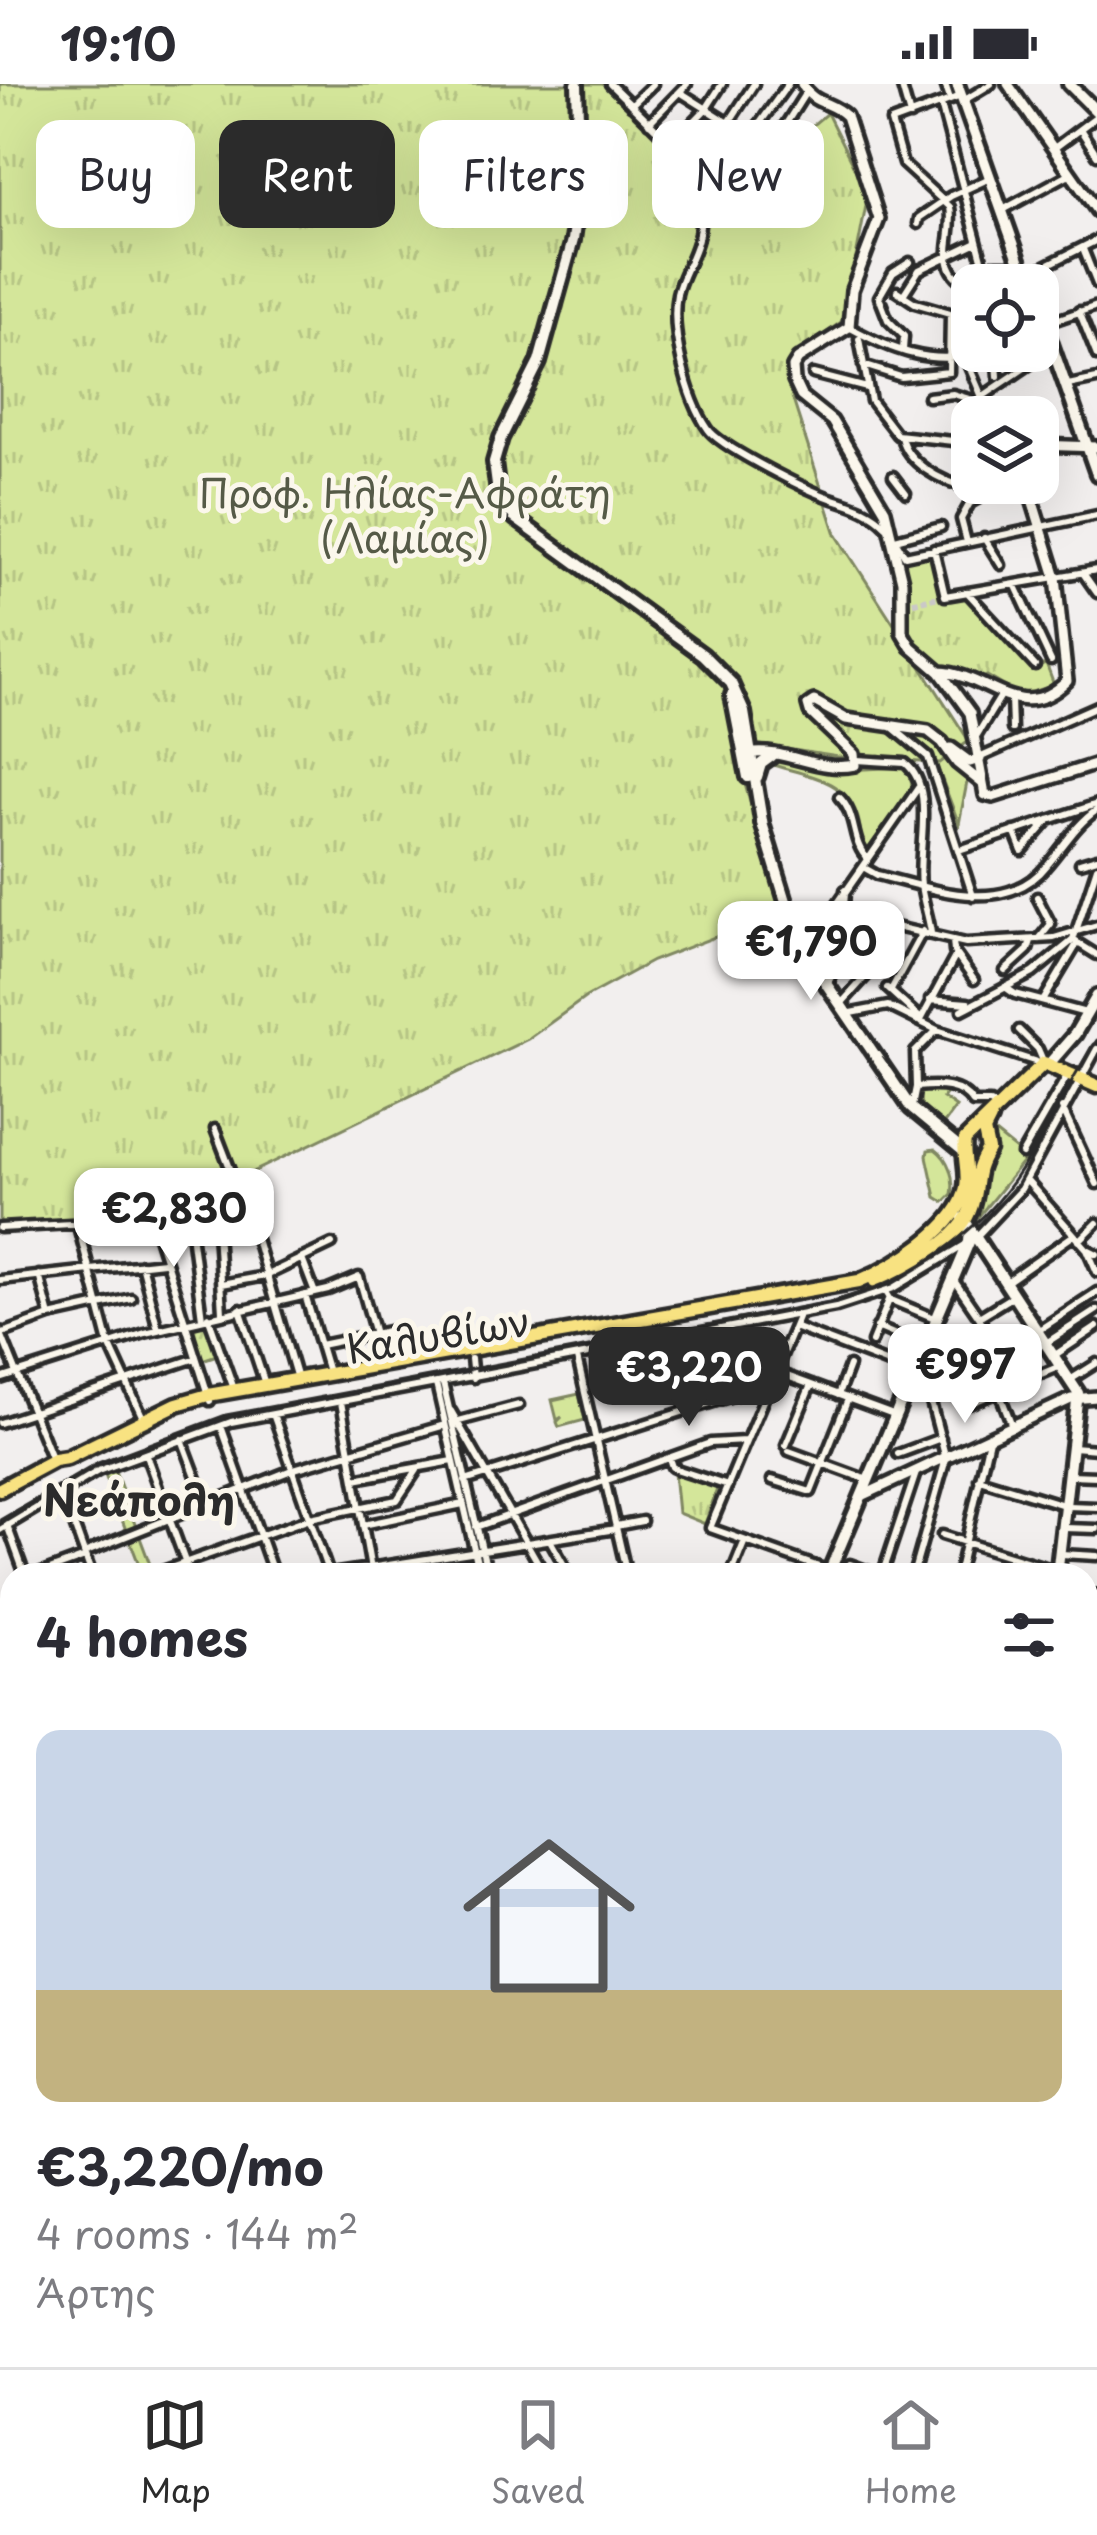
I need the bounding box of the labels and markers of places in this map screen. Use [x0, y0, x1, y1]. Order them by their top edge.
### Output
pin: €1,790 [713, 901, 909, 1003]
pin: €2,830 [76, 1168, 272, 1270]
pin: €997 [894, 1324, 1036, 1426]
pin: €3,220 [591, 1327, 787, 1429]

